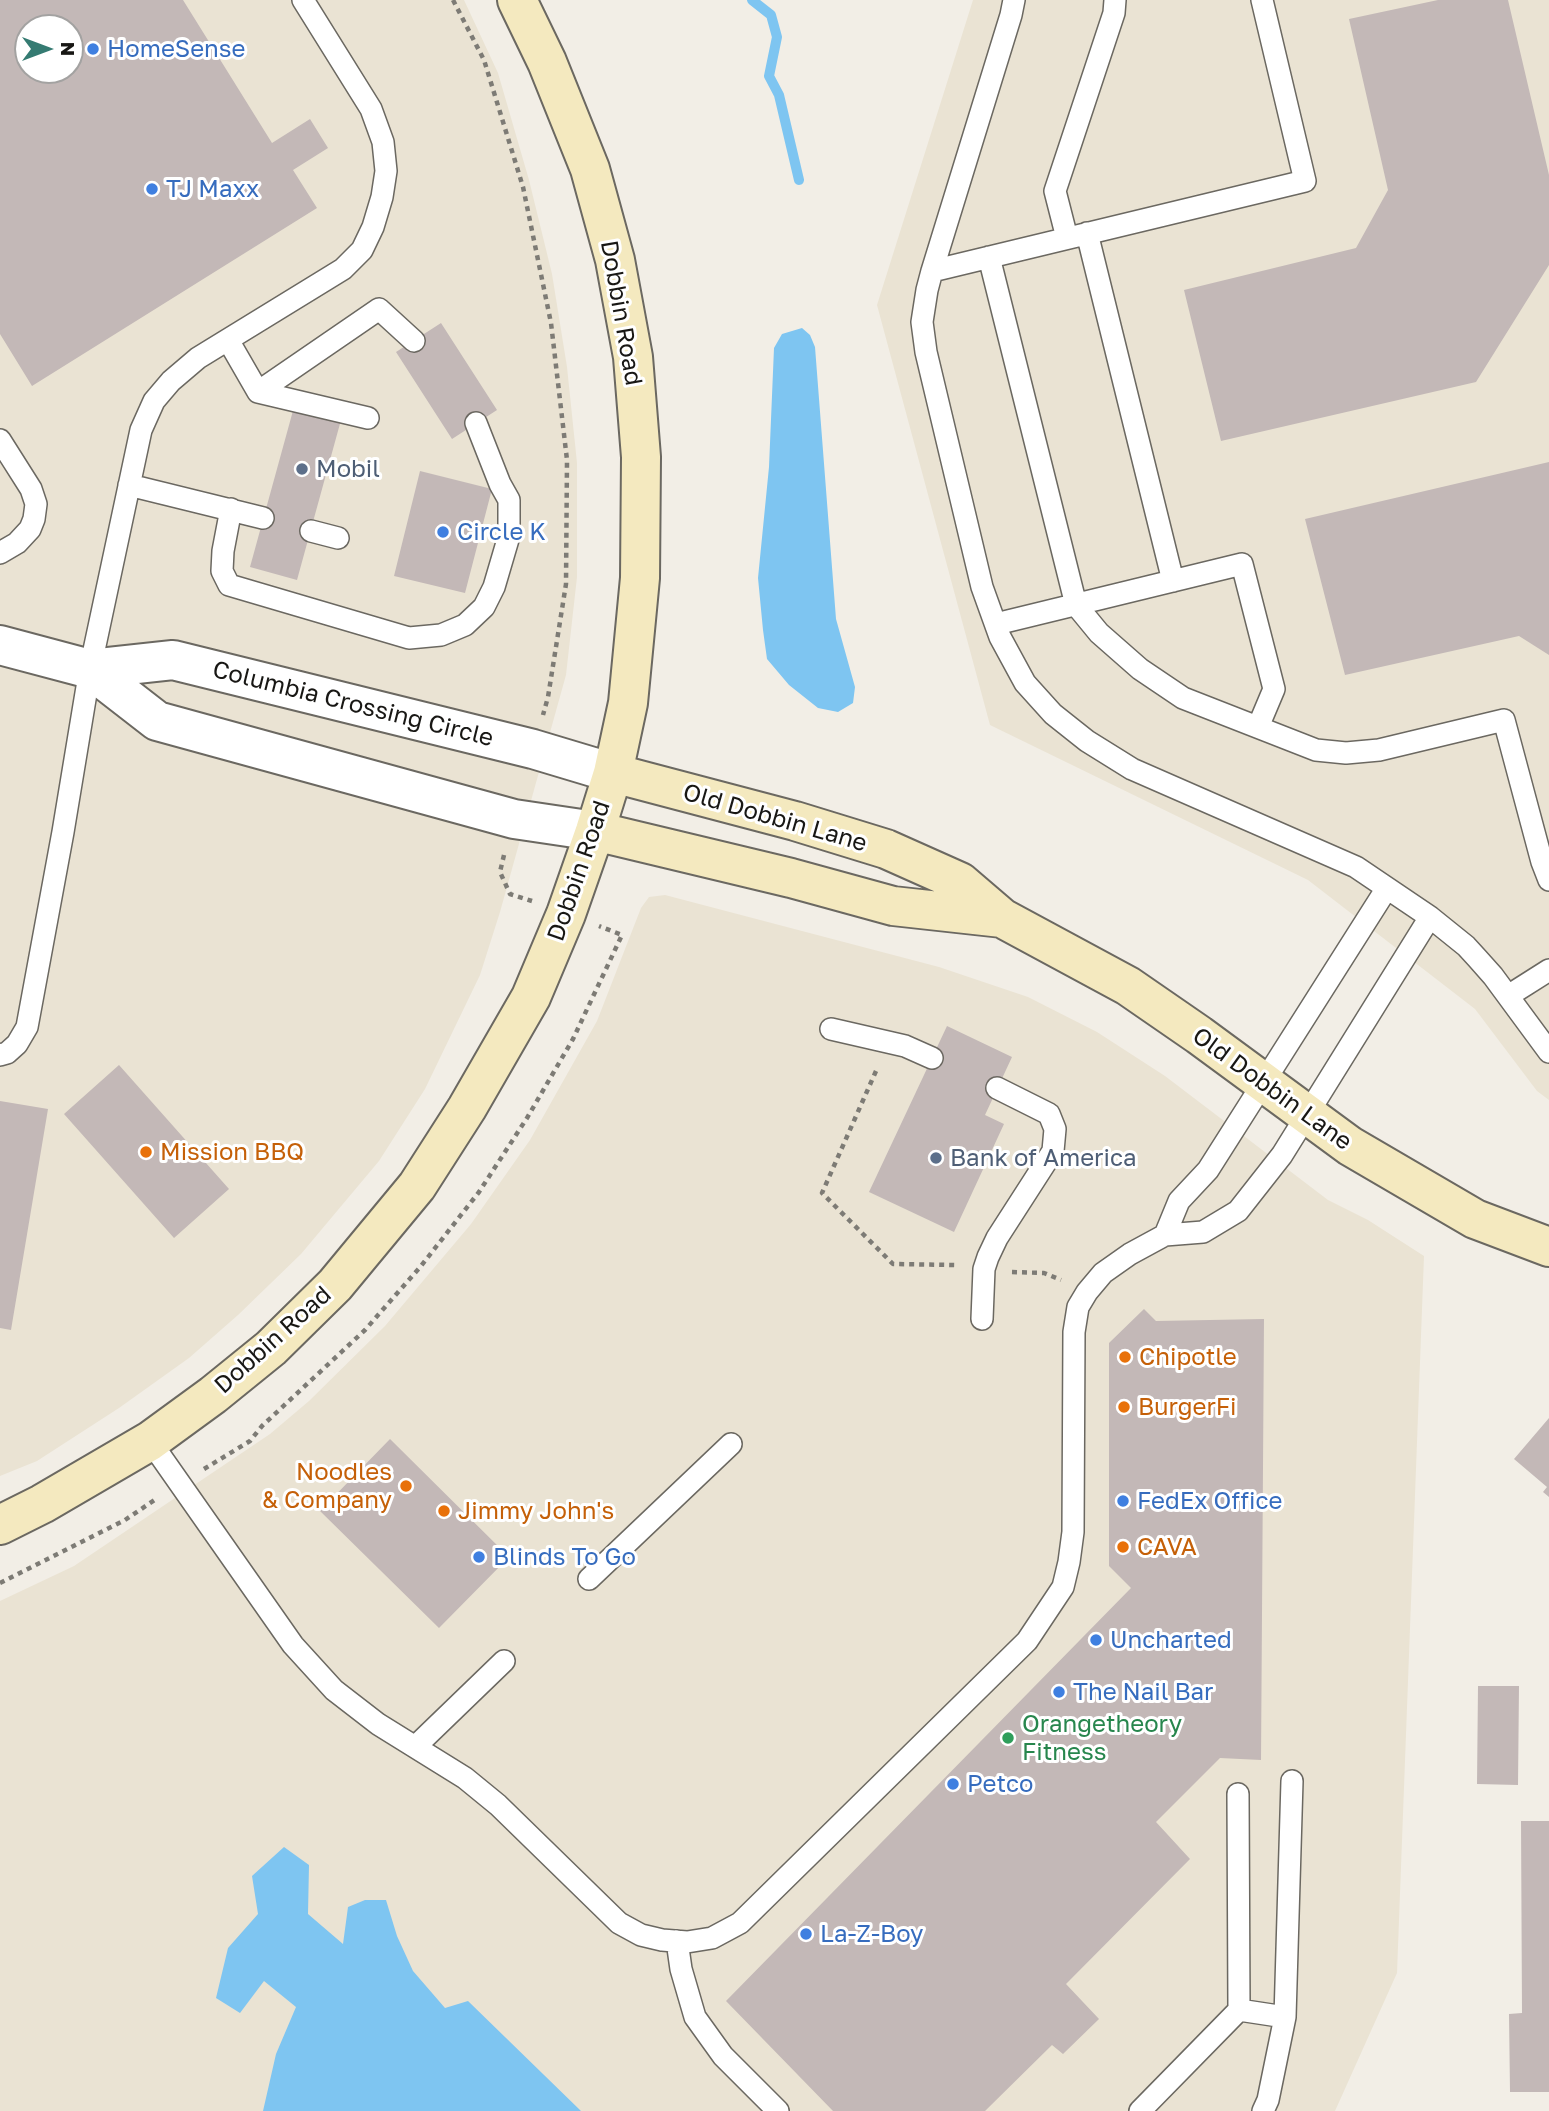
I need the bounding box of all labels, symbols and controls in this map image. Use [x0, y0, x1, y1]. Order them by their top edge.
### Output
north arrow [14, 14, 84, 84]
place label: HomeSense [107, 35, 245, 63]
marker: HomeSense [85, 41, 101, 57]
text: N [57, 42, 80, 56]
place label: TJ Maxx [166, 175, 259, 203]
marker: TJ Maxx [144, 181, 160, 197]
street label: Dobbin Road [594, 238, 648, 388]
place label: Mobil [316, 455, 380, 483]
marker: Mobil [294, 461, 310, 477]
place label: Circle K [457, 518, 546, 546]
marker: Circle K [435, 524, 451, 540]
street label: Columbia Crossing Circle [210, 655, 496, 753]
street label: Old Dobbin Lane [680, 778, 870, 858]
street label: Dobbin Road [542, 797, 616, 945]
street label: Old Dobbin Lane [1187, 1022, 1357, 1156]
place label: Mission BBQ [160, 1138, 304, 1166]
marker: Mission BBQ [138, 1144, 154, 1160]
place label: Bank of America [950, 1144, 1137, 1172]
marker: Bank of America [928, 1150, 944, 1166]
street label: Dobbin Road [209, 1280, 337, 1400]
place label: Chipotle [1139, 1343, 1237, 1371]
marker: Chipotle [1117, 1349, 1133, 1365]
place label: BurgerFi [1138, 1393, 1236, 1421]
marker: BurgerFi [1116, 1399, 1132, 1415]
place label: Noodles & Company [262, 1458, 392, 1514]
marker: Noodles & Company [398, 1478, 414, 1494]
place label: FedEx Office [1137, 1487, 1283, 1515]
marker: FedEx Office [1115, 1493, 1131, 1509]
place label: Jimmy John's [458, 1497, 614, 1525]
marker: Jimmy John's [436, 1503, 452, 1519]
place label: CAVA [1137, 1533, 1197, 1561]
marker: CAVA [1115, 1539, 1131, 1555]
place label: Blinds To Go [493, 1543, 636, 1571]
marker: Blinds To Go [471, 1549, 487, 1565]
place label: Uncharted [1110, 1626, 1232, 1654]
marker: Uncharted [1088, 1632, 1104, 1648]
place label: The Nail Bar [1073, 1678, 1213, 1706]
marker: The Nail Bar [1051, 1684, 1067, 1700]
place label: Orangetheory Fitness [1022, 1710, 1182, 1766]
marker: Orangetheory Fitness [1000, 1730, 1016, 1746]
place label: Petco [967, 1770, 1033, 1798]
marker: Petco [945, 1776, 961, 1792]
place label: La-Z-Boy [820, 1920, 924, 1948]
marker: La-Z-Boy [798, 1926, 814, 1942]

